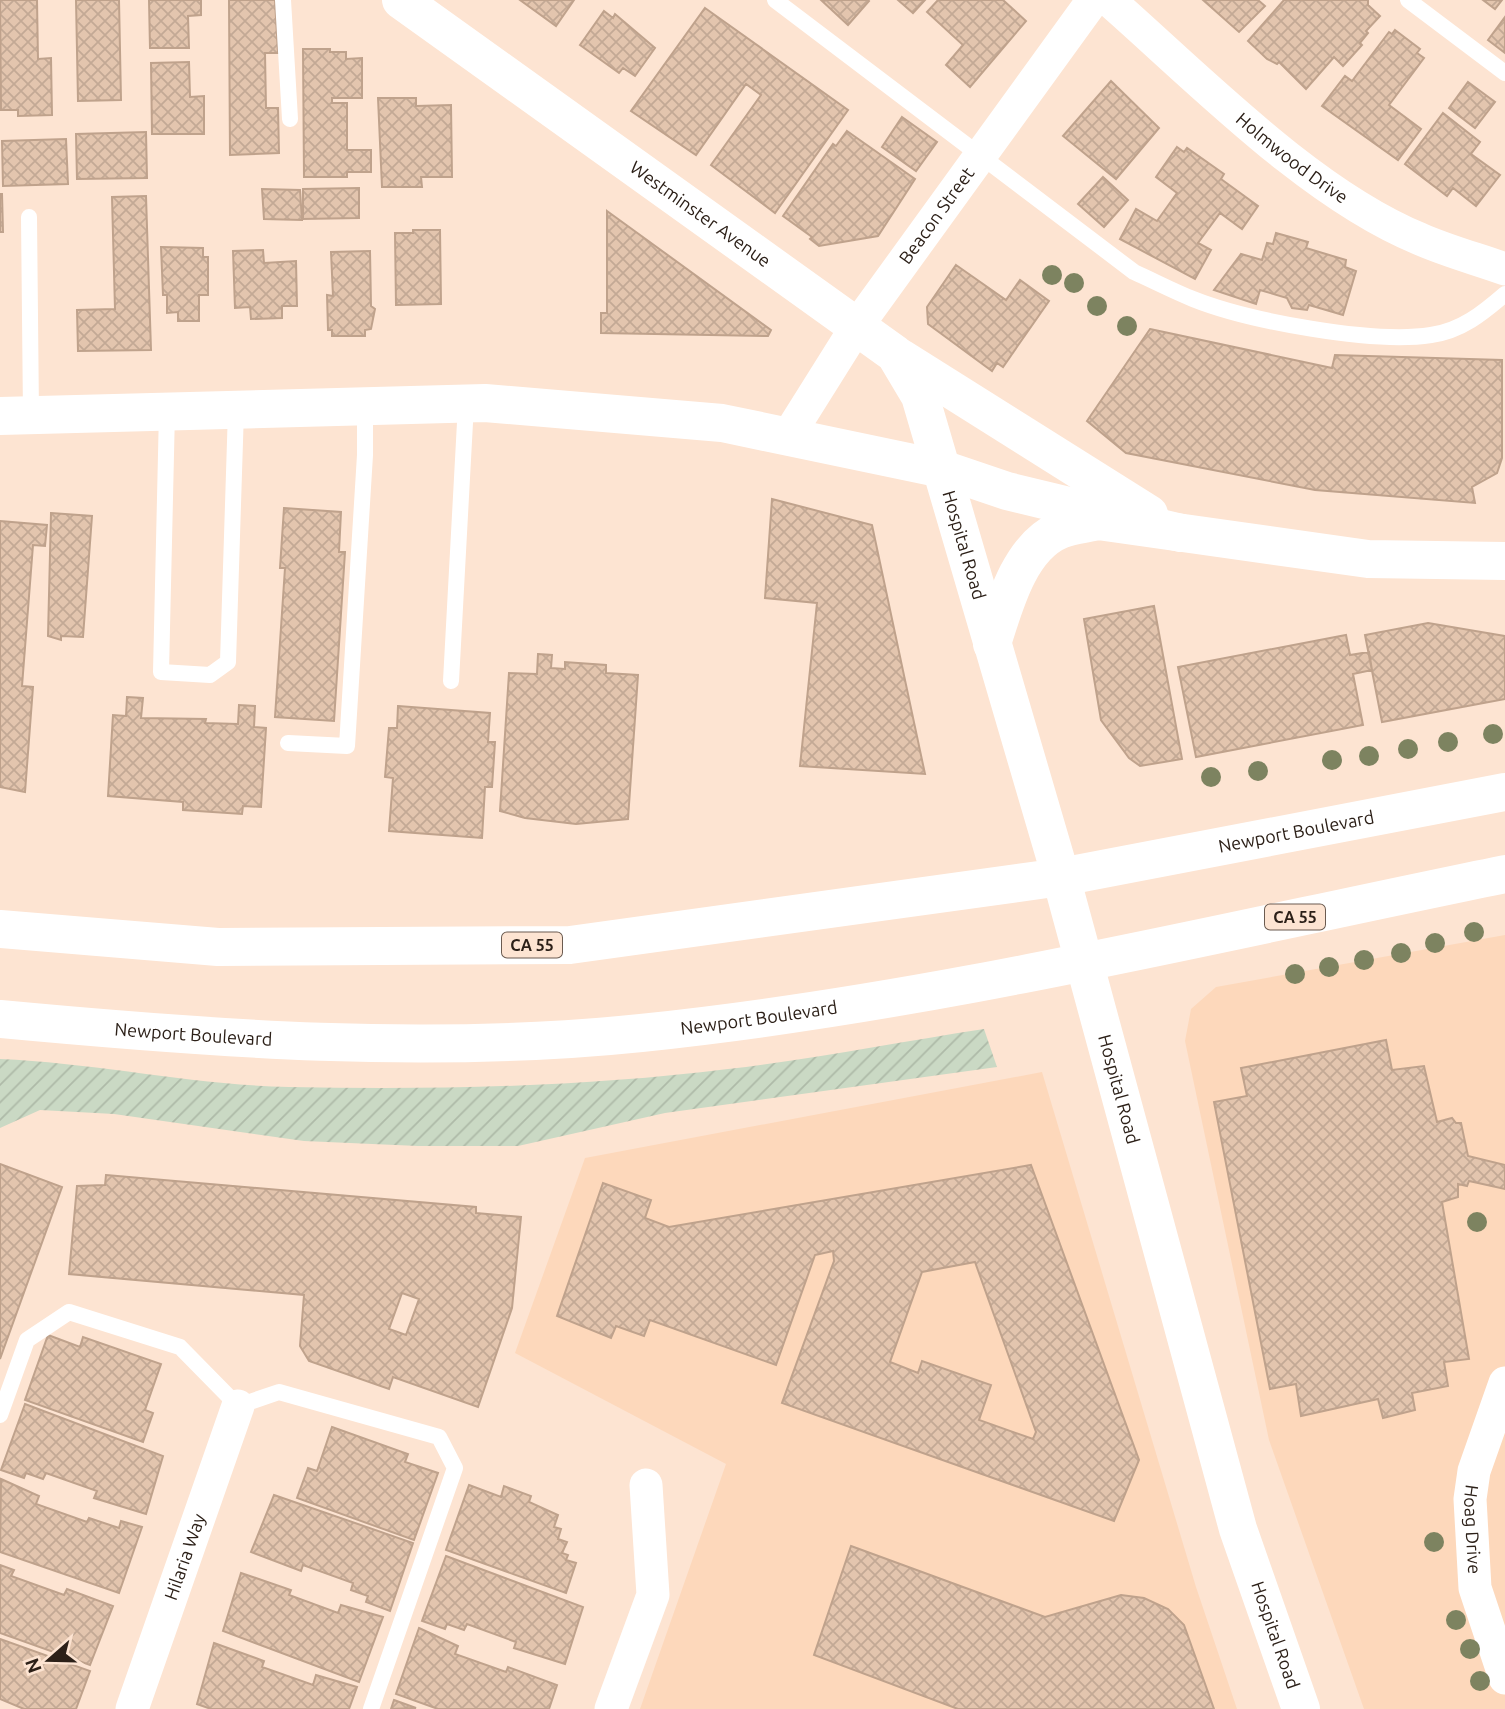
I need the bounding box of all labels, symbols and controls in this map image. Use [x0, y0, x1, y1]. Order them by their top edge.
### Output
street label: Holmwood Drive [1233, 108, 1352, 207]
street label: Westminster Avenue [627, 157, 775, 271]
street label: Beacon Street [894, 163, 978, 267]
street label: Hospital Road [939, 488, 990, 602]
street label: Newport Boulevard [1217, 806, 1376, 856]
road number: CA 55 [1265, 904, 1325, 930]
road number: CA 55 [502, 932, 562, 958]
street label: Newport Boulevard [679, 996, 839, 1038]
street label: Newport Boulevard [114, 1018, 273, 1049]
street label: Hospital Road [1095, 1032, 1144, 1146]
street label: Hoag Drive [1461, 1484, 1485, 1575]
street label: Hilaria Way [160, 1511, 209, 1602]
street label: Hospital Road [1248, 1578, 1304, 1691]
north arrow [14, 1625, 84, 1695]
text: N [20, 1655, 46, 1676]

